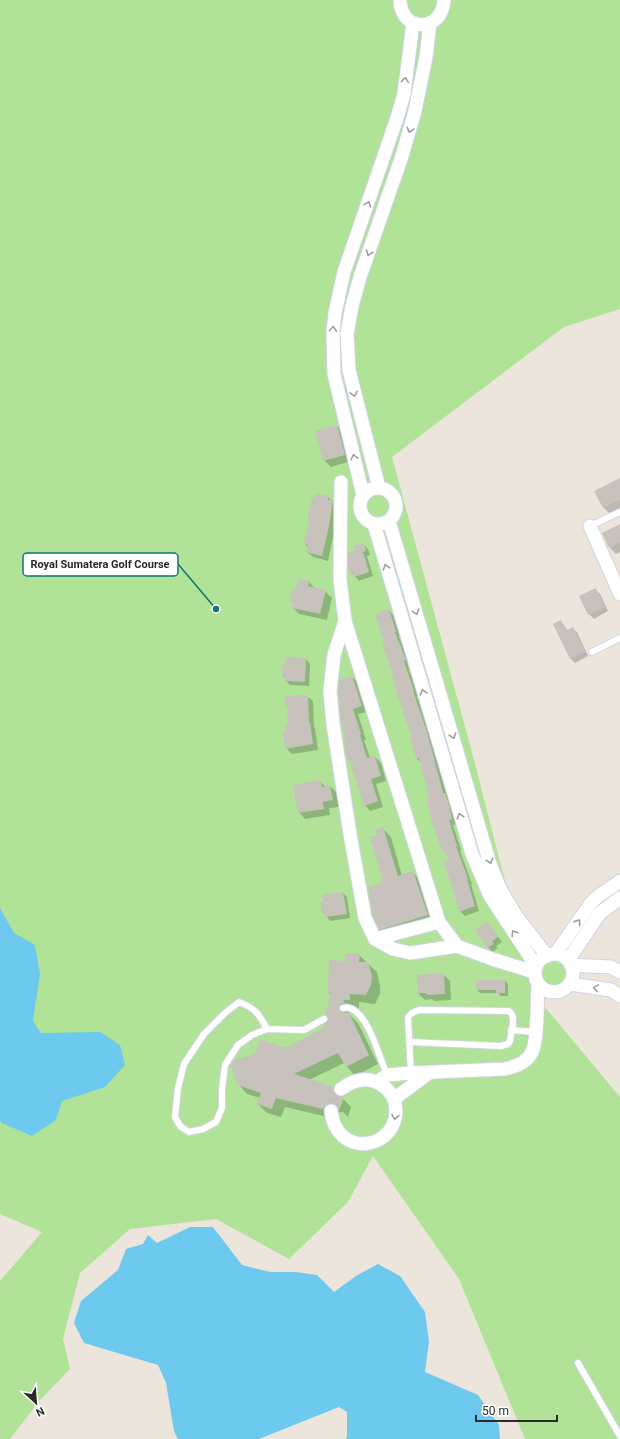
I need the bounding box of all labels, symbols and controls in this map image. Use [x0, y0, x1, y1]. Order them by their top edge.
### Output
one-way arrow [400, 77, 409, 83]
one-way arrow [406, 126, 415, 133]
one-way arrow [363, 201, 372, 208]
one-way arrow [365, 250, 373, 257]
one-way arrow [329, 326, 338, 332]
one-way arrow [350, 390, 358, 397]
one-way arrow [350, 454, 359, 461]
callout: Royal Sumatera Golf Course [23, 553, 178, 576]
text: Royal Sumatera Golf Course [30, 558, 170, 571]
one-way arrow [382, 564, 391, 571]
one-way arrow [411, 608, 420, 615]
one-way arrow [419, 688, 428, 695]
one-way arrow [448, 733, 457, 740]
one-way arrow [456, 813, 465, 820]
one-way arrow [485, 857, 494, 864]
one-way arrow [573, 919, 580, 926]
one-way arrow [512, 930, 519, 937]
one-way arrow [593, 984, 599, 993]
one-way arrow [391, 1114, 400, 1120]
north arrow [16, 1383, 56, 1423]
scale bar [476, 1397, 557, 1423]
text: N [34, 1404, 47, 1419]
text: 50 m [482, 1404, 509, 1418]

